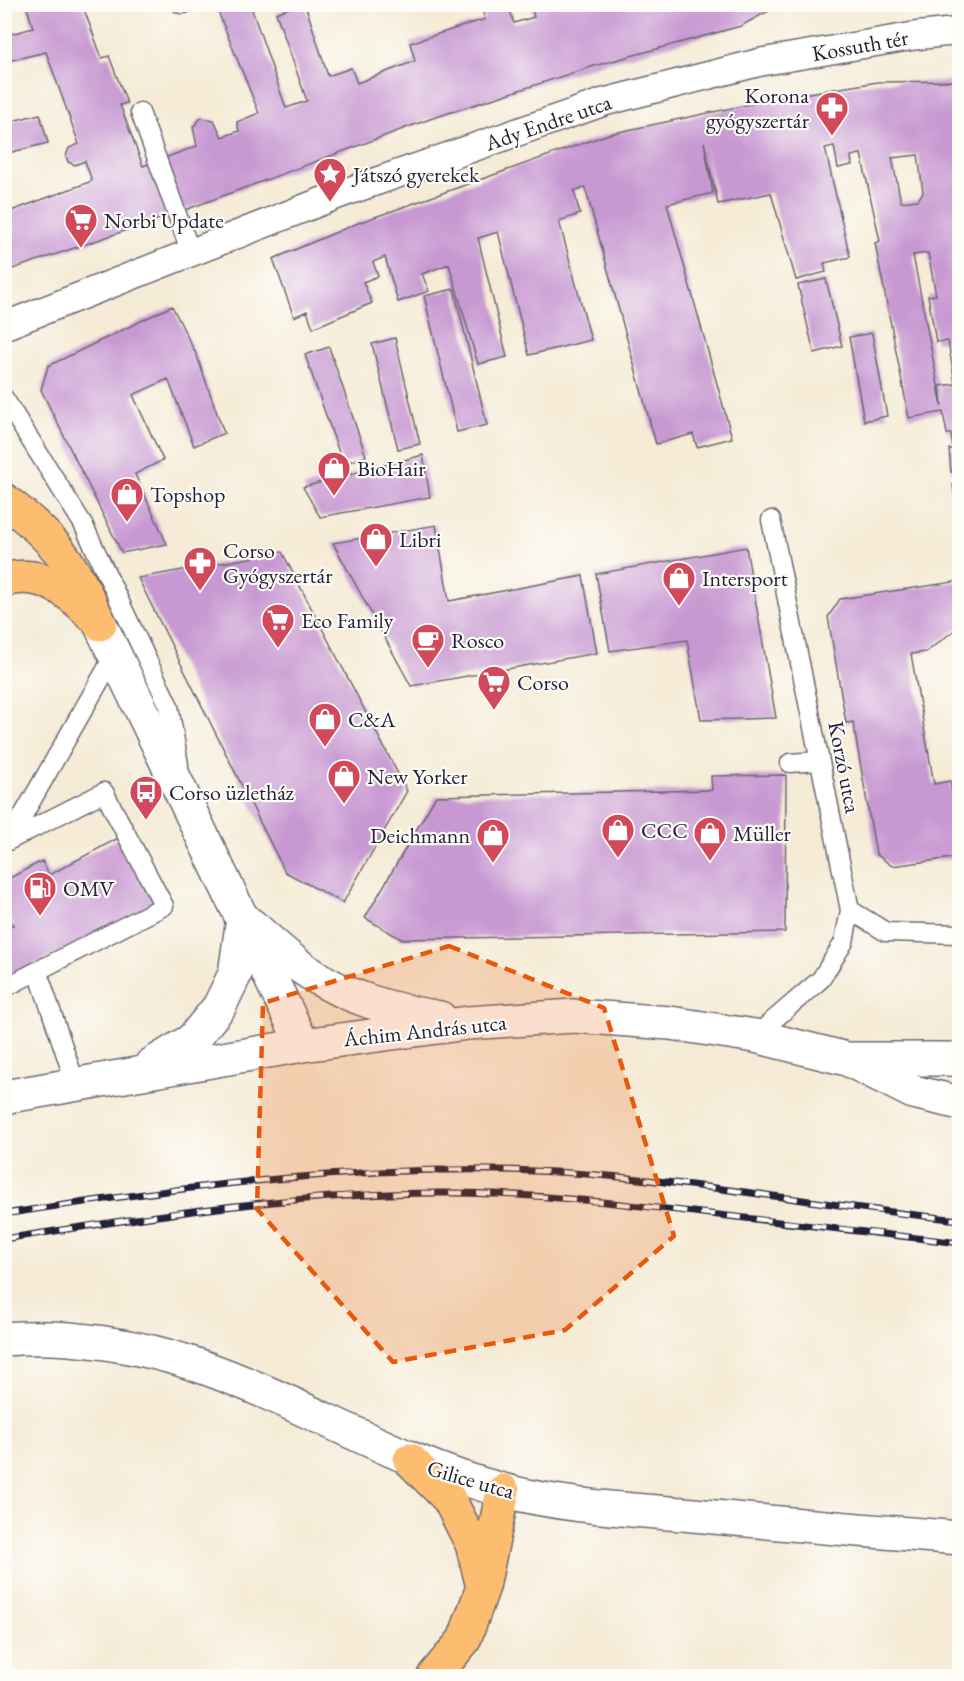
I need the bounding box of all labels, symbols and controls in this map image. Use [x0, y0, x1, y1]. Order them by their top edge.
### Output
street label: Kossuth tér [810, 23, 911, 68]
place label: Korona gyógyszertár [706, 81, 810, 135]
street label: Ady Endre utca [480, 87, 615, 158]
pharmacy icon: Korona gyógyszertár [814, 90, 850, 137]
place icon: Játszó gyerekek [312, 156, 348, 203]
place label: Játszó gyerekek [351, 160, 480, 189]
supermarket icon: Norbi Update [63, 202, 99, 249]
place label: Norbi Update [104, 206, 224, 235]
shop icon: BioHair [316, 450, 352, 497]
place label: BioHair [357, 454, 426, 483]
shop icon: Topshop [109, 476, 145, 523]
place label: Topshop [150, 480, 225, 509]
shop icon: Libri [358, 521, 394, 568]
place label: Libri [399, 525, 441, 554]
place label: Corso Gyógyszertár [223, 536, 333, 590]
pharmacy icon: Corso Gyógyszertár [182, 545, 218, 592]
shop icon: Intersport [661, 560, 697, 607]
place label: Intersport [702, 564, 788, 593]
supermarket icon: Eco Family [260, 602, 296, 649]
place label: Eco Family [301, 606, 394, 635]
cafe icon: Rosco [410, 622, 446, 669]
place label: Rosco [451, 626, 504, 655]
supermarket icon: Corso [476, 664, 512, 711]
place label: Corso [517, 668, 569, 697]
shop icon: C&A [307, 701, 343, 748]
place label: C&A [348, 705, 396, 734]
street label: Korzó utca [821, 719, 868, 816]
shop icon: New Yorker [326, 758, 362, 805]
place label: New Yorker [367, 762, 468, 791]
bus stop icon: Corso üzletház [128, 774, 164, 821]
place label: Corso üzletház [169, 778, 295, 807]
shop icon: CCC [600, 812, 636, 859]
shop icon: Müller [692, 815, 728, 862]
place label: CCC [641, 816, 688, 845]
shop icon: Deichmann [475, 817, 511, 864]
place label: Müller [733, 819, 792, 848]
place label: Deichmann [370, 821, 470, 850]
fuel station icon: OMV [22, 870, 58, 917]
place label: OMV [63, 874, 115, 903]
street label: Áchim András utca [341, 1007, 508, 1054]
street label: Gilice utca [424, 1453, 518, 1506]

